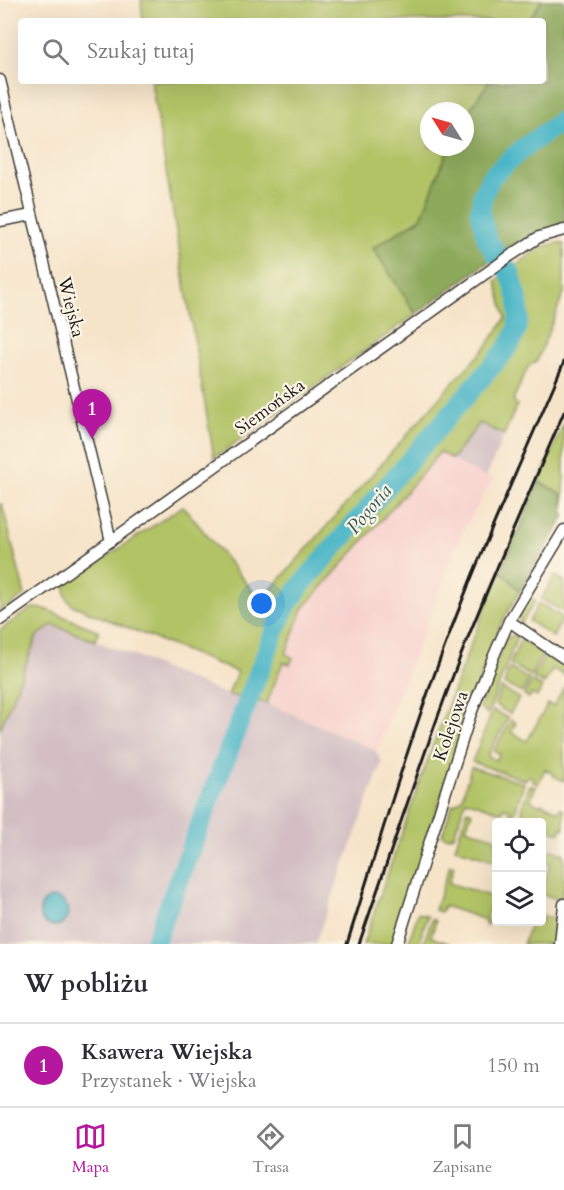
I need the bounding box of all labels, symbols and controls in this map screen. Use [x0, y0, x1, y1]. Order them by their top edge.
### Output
search box [18, 18, 546, 84]
icon: search [39, 35, 72, 68]
text: Szukaj tutaj [87, 36, 195, 66]
north arrow [420, 102, 474, 156]
street label: Wiejska [51, 273, 91, 340]
street label: Siemońska [230, 373, 310, 441]
pin: 1 [72, 390, 112, 439]
water label: Pogoria [340, 478, 398, 540]
your location [247, 589, 276, 618]
street label: Kolejowa [427, 687, 475, 765]
map controls [492, 818, 546, 926]
button: locate [492, 818, 546, 872]
button: layers [492, 872, 546, 926]
text: W pobliżu [24, 966, 149, 1001]
text: Ksawera Wiejska [81, 1037, 253, 1067]
text: 1 [38, 1052, 49, 1079]
text: 150 m [487, 1052, 540, 1079]
text: Przystanek · Wiejska [81, 1067, 257, 1094]
tab: Mapa [72, 1120, 109, 1178]
tab: Trasa [252, 1120, 289, 1178]
tab: Zapisane [432, 1120, 492, 1178]

